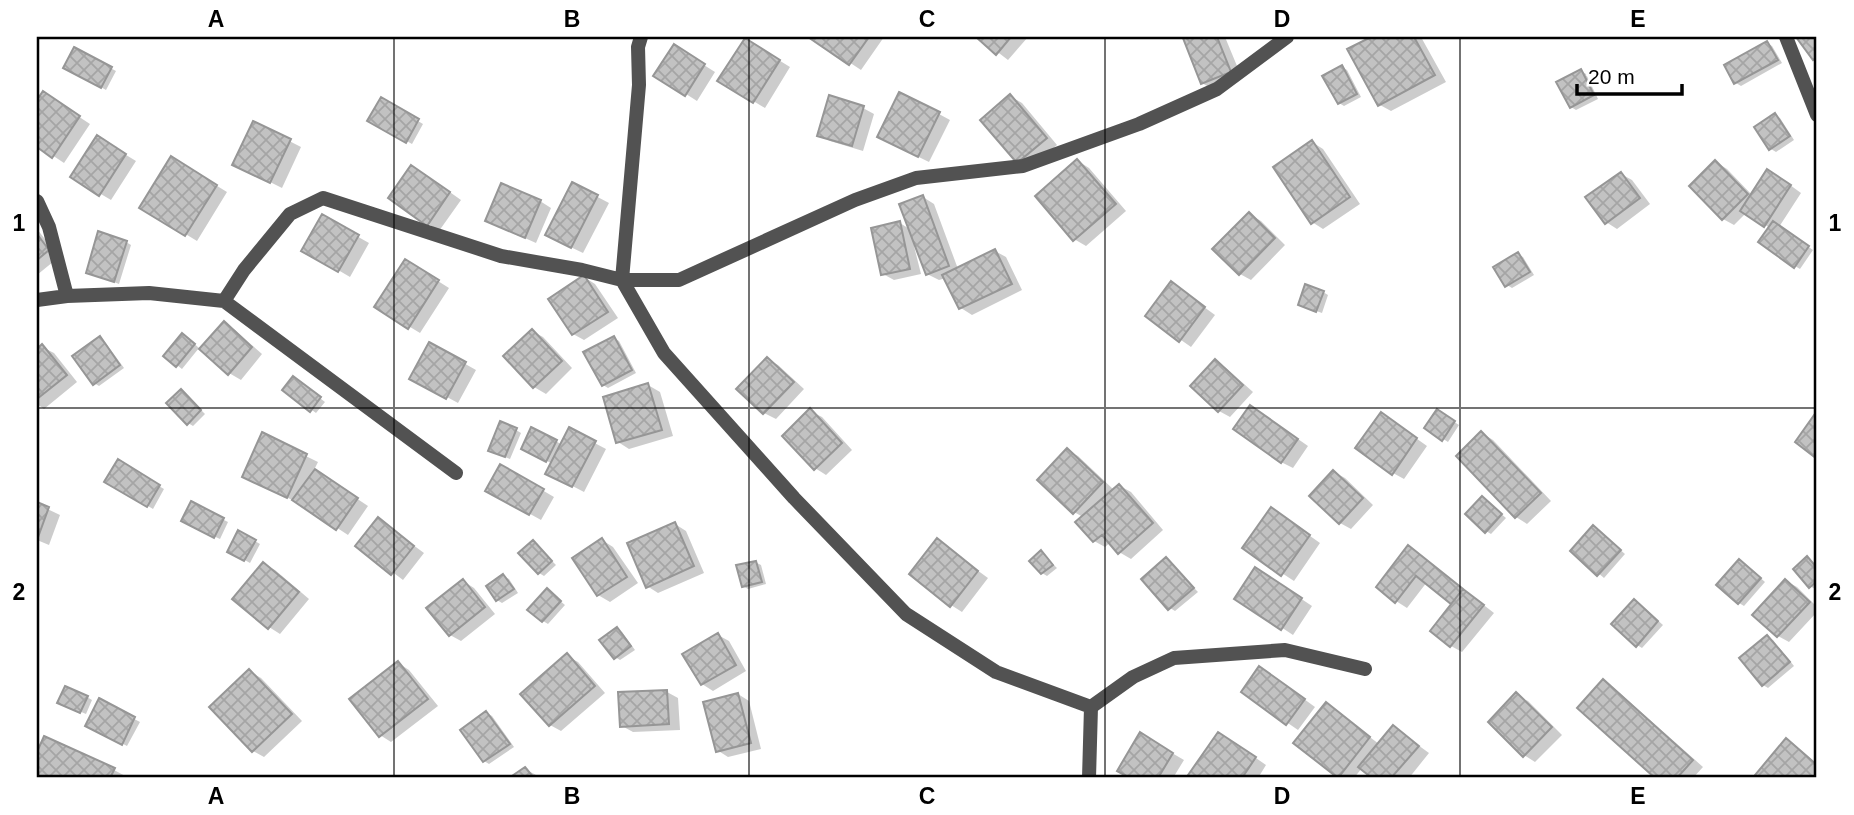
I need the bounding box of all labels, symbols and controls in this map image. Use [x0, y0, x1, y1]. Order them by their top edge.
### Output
text: A [208, 6, 224, 32]
text: B [564, 6, 580, 32]
text: C [919, 6, 935, 32]
text: D [1274, 6, 1290, 32]
text: E [1630, 6, 1646, 32]
scale bar [1577, 52, 1682, 96]
text: 20 m [1588, 65, 1635, 88]
text: 1 [13, 210, 26, 236]
text: 1 [1829, 210, 1842, 236]
text: 2 [13, 579, 25, 605]
text: 2 [1829, 579, 1841, 605]
text: A [208, 783, 224, 809]
text: B [564, 783, 580, 809]
text: C [919, 783, 935, 809]
text: D [1274, 783, 1290, 809]
text: E [1630, 783, 1646, 809]

